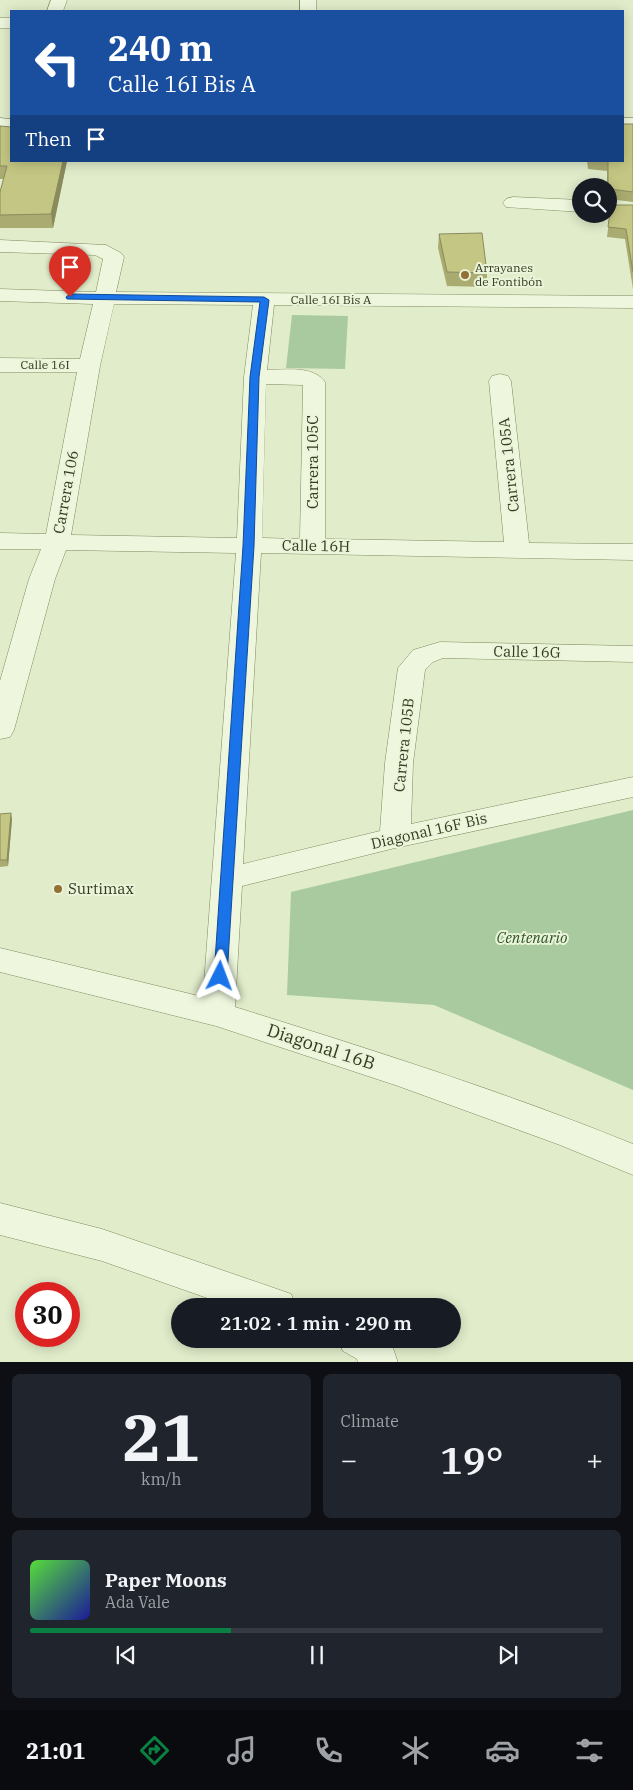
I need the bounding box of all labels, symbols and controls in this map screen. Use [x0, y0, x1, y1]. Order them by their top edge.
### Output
text: 240 m [108, 25, 213, 71]
icon: left [25, 30, 90, 95]
text: Calle 16I Bis A [108, 69, 256, 98]
icon: arrive [82, 125, 110, 153]
text: Then [25, 127, 72, 151]
map controls [572, 178, 617, 223]
button: search [572, 178, 617, 223]
pin [49, 246, 91, 297]
icon: arrive [56, 253, 84, 281]
place label: Arrayanes de Fontibón [475, 260, 543, 289]
marker: Arrayanes de Fontibón [459, 269, 471, 281]
street label: Calle 16I Bis A [291, 292, 372, 307]
street label: Calle 16I [20, 357, 70, 372]
street label: Carrera 105C [303, 415, 322, 509]
street label: Carrera 105A [494, 416, 523, 513]
street label: Carrera 106 [49, 449, 82, 535]
street label: Calle 16H [282, 535, 350, 556]
street label: Calle 16G [493, 641, 561, 662]
street label: Carrera 105B [389, 697, 418, 793]
street label: Diagonal 16F Bis [369, 808, 489, 853]
place label: Surtimax [68, 879, 134, 898]
marker: Surtimax [52, 883, 64, 895]
park label: Centenario [496, 928, 568, 947]
position arrow [193, 949, 245, 1001]
street label: Diagonal 16B [264, 1018, 378, 1075]
speed limit sign: 30 [15, 1282, 80, 1347]
text: 21:02 · 1 min · 290 m [220, 1311, 412, 1335]
text: 21 [122, 1394, 200, 1479]
text: Climate [341, 1411, 399, 1431]
text: 19° [440, 1435, 503, 1484]
text: − [341, 1441, 357, 1478]
text: + [586, 1441, 603, 1478]
text: km/h [141, 1469, 181, 1489]
text: Paper Moons [105, 1568, 227, 1592]
text: Ada Vale [105, 1592, 170, 1612]
icon: previous [112, 1641, 140, 1669]
icon: pause [303, 1641, 331, 1669]
icon: next [494, 1641, 522, 1669]
icon: directions [137, 1733, 172, 1768]
icon: music [224, 1733, 259, 1768]
icon: phone [311, 1733, 346, 1768]
icon: climate [398, 1733, 433, 1768]
icon: car [485, 1733, 520, 1768]
icon: filters [572, 1733, 607, 1768]
text: 21:01 [26, 1736, 85, 1765]

